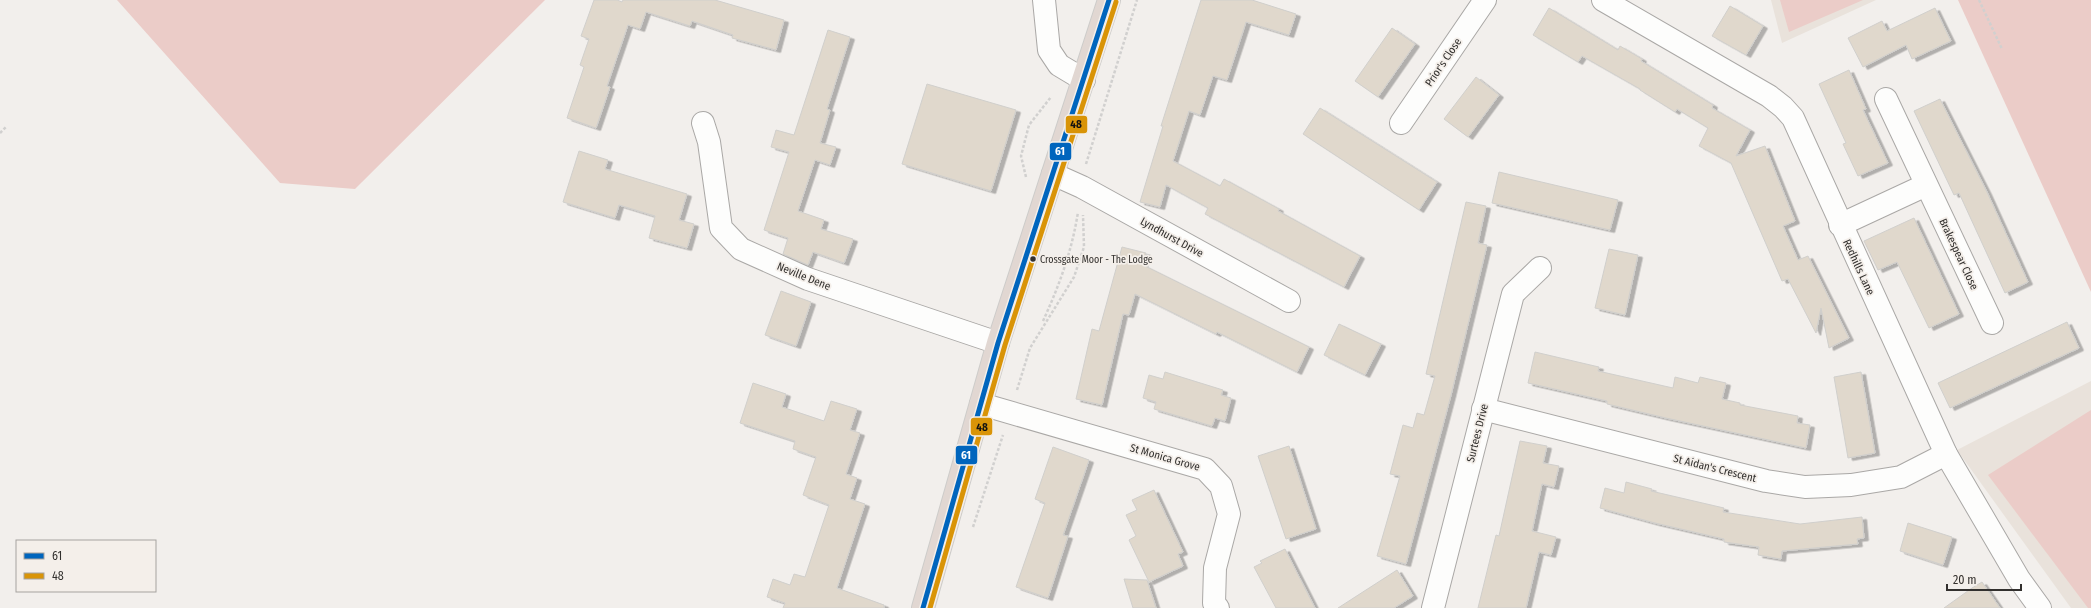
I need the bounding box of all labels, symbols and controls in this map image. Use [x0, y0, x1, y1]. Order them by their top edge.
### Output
street label: Prior's Close [1423, 36, 1464, 89]
line badge: 48 [1065, 115, 1088, 134]
text: 48 [1070, 118, 1082, 131]
line badge: 61 [1049, 142, 1072, 161]
text: 61 [1055, 145, 1065, 158]
street label: Lyndhurst Drive [1138, 215, 1206, 260]
street label: Brakespear Close [1936, 216, 1981, 292]
street label: Redhills Lane [1840, 237, 1877, 297]
marker: Crossgate Moor - The Lodge [1028, 254, 1038, 264]
place label: Crossgate Moor - The Lodge [1040, 254, 1153, 266]
street label: Neville Dene [775, 260, 832, 293]
street label: Surtees Drive [1464, 402, 1491, 464]
line badge: 48 [970, 417, 993, 436]
text: 48 [976, 421, 988, 434]
street label: St Monica Grove [1128, 441, 1201, 474]
line badge: 61 [955, 445, 978, 465]
text: 61 [961, 449, 971, 462]
street label: St Aidan's Crescent [1672, 452, 1758, 485]
legend [16, 540, 156, 592]
text: 61 [52, 549, 62, 563]
scale bar [1947, 566, 2021, 592]
text: 48 [52, 569, 64, 583]
text: 20 m [1953, 573, 1977, 587]

